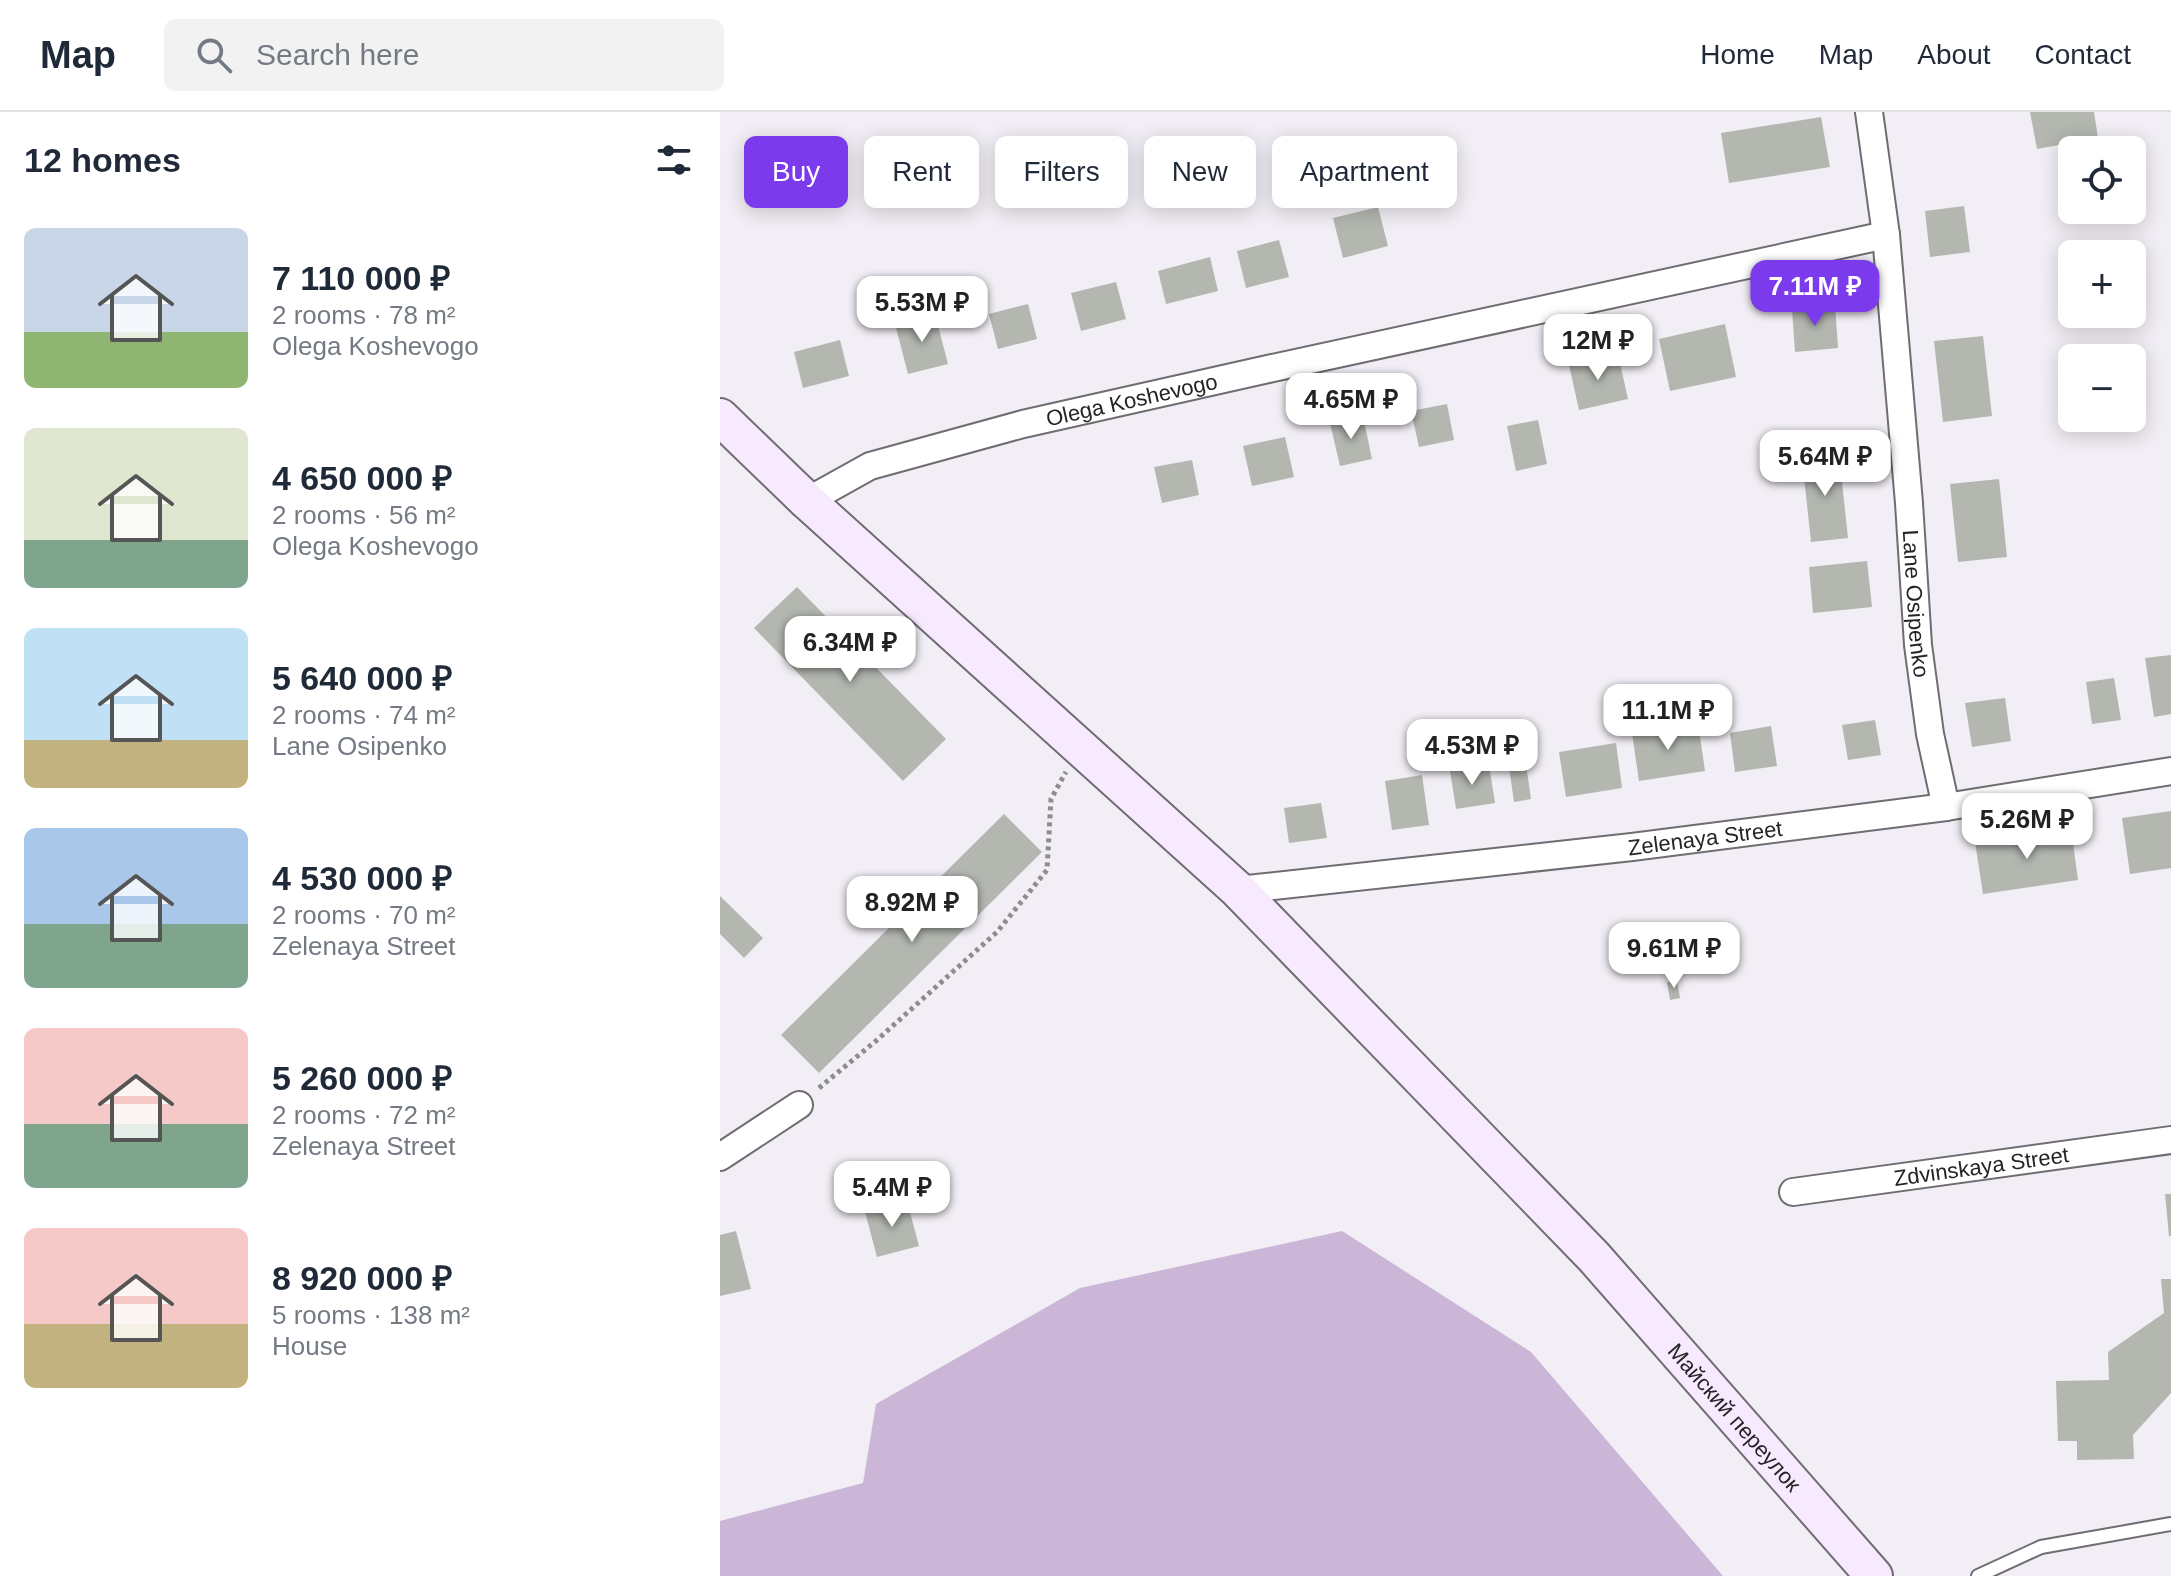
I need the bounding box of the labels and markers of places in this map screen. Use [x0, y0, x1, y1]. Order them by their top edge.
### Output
pin: 7.11M ₽ [1741, 260, 1889, 328]
pin: 5.53M ₽ [848, 276, 996, 344]
pin: 12M ₽ [1542, 314, 1654, 382]
pin: 4.65M ₽ [1277, 373, 1425, 441]
pin: 5.64M ₽ [1751, 430, 1899, 498]
pin: 6.34M ₽ [776, 616, 924, 684]
pin: 11.1M ₽ [1594, 684, 1742, 752]
pin: 4.53M ₽ [1398, 719, 1546, 787]
pin: 5.26M ₽ [1953, 793, 2101, 861]
pin: 8.92M ₽ [838, 876, 986, 944]
pin: 9.61M ₽ [1600, 922, 1748, 990]
pin: 5.4M ₽ [827, 1161, 957, 1229]

